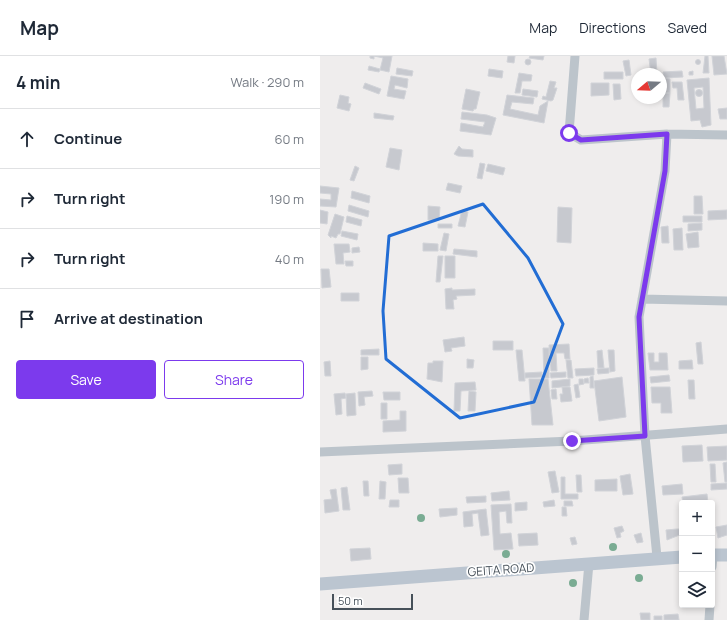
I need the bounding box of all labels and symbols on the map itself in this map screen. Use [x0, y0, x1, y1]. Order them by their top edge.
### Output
north arrow [631, 68, 667, 104]
route start [560, 124, 578, 142]
route end [563, 432, 581, 450]
street label: GEITA ROAD [467, 559, 535, 580]
scale bar [332, 592, 413, 611]

